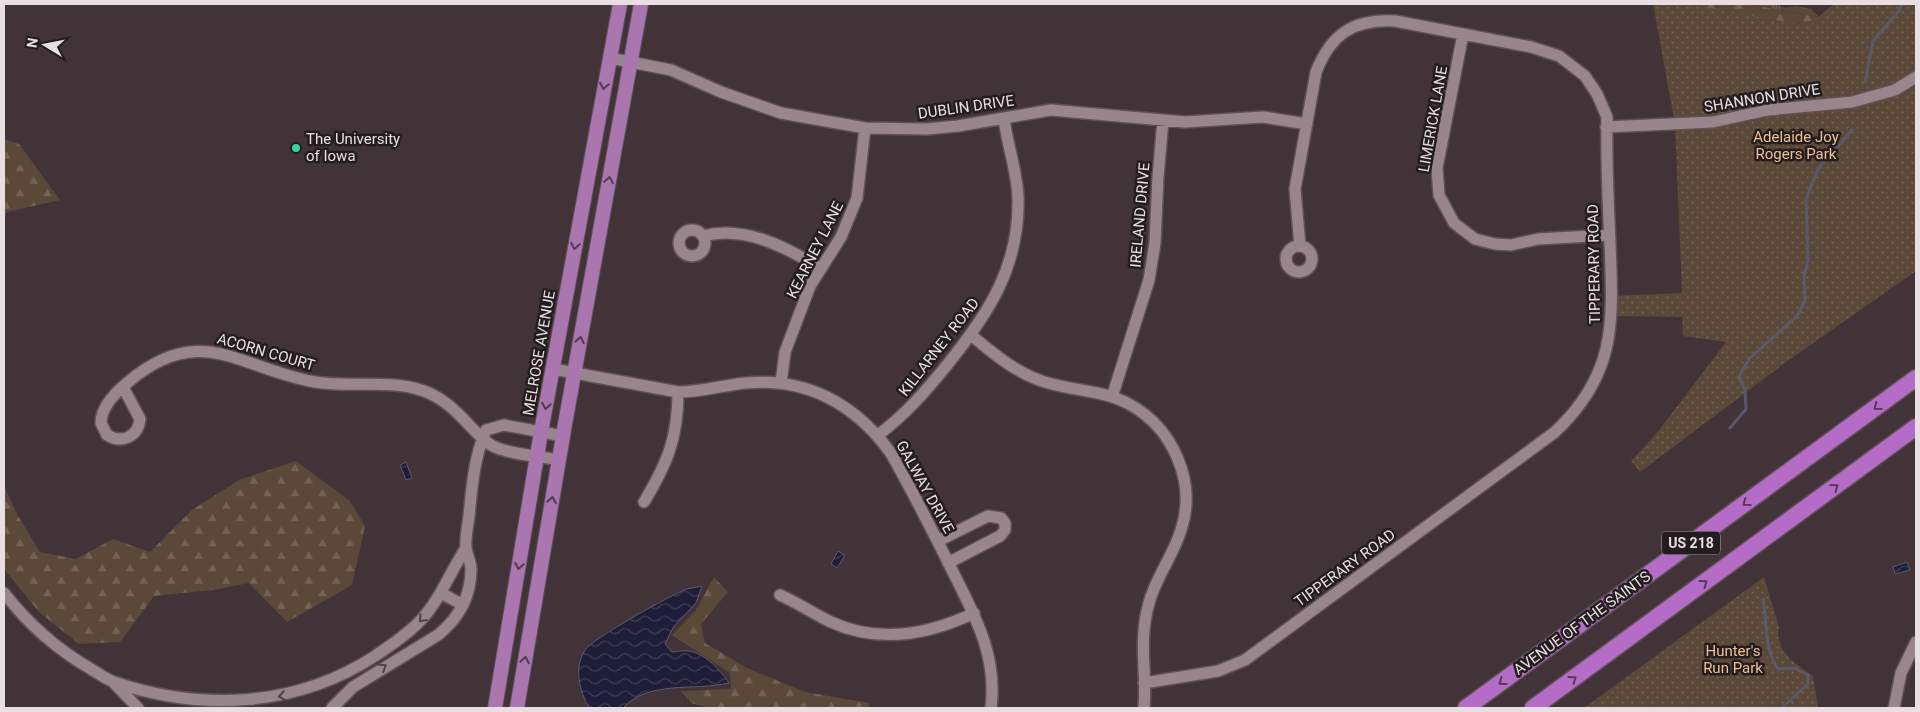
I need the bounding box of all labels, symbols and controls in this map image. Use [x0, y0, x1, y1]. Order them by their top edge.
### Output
north arrow [20, 20, 70, 70]
text: N [23, 36, 41, 49]
street label: LIMERICK LANE [1415, 64, 1451, 173]
street label: SHANNON DRIVE [1703, 80, 1822, 116]
one-way arrow [600, 82, 610, 90]
street label: DUBLIN DRIVE [917, 91, 1016, 123]
park label: Adelaide Joy Rogers Park [1753, 128, 1839, 163]
place label: The University of Iowa [306, 130, 400, 165]
marker: The University of Iowa [290, 142, 302, 154]
street label: IRELAND DRIVE [1126, 161, 1154, 268]
one-way arrow [603, 176, 613, 184]
street label: KEARNEY LANE [783, 198, 847, 301]
street label: TIPPERARY ROAD [1584, 204, 1604, 324]
one-way arrow [571, 242, 581, 250]
street label: MELROSE AVENUE [519, 289, 559, 417]
street label: KILLARNEY ROAD [895, 294, 983, 400]
street label: ACORN COURT [215, 329, 317, 375]
one-way arrow [574, 336, 584, 344]
one-way arrow [542, 401, 552, 410]
one-way arrow [1873, 401, 1883, 410]
street label: GALWAY DRIVE [892, 438, 958, 537]
one-way arrow [1829, 484, 1839, 493]
one-way arrow [546, 496, 556, 504]
one-way arrow [1742, 497, 1752, 506]
street label: TIPPERARY ROAD [1291, 525, 1399, 611]
road number: US 218 [1662, 532, 1720, 554]
one-way arrow [514, 562, 524, 570]
street label: AVENUE OF THE SAINTS [1510, 567, 1654, 679]
one-way arrow [1698, 580, 1708, 589]
one-way arrow [419, 613, 428, 622]
park label: Hunter's Run Park [1703, 642, 1763, 677]
one-way arrow [519, 656, 529, 665]
one-way arrow [377, 664, 386, 674]
one-way arrow [1498, 676, 1508, 685]
one-way arrow [1567, 677, 1576, 685]
one-way arrow [277, 690, 286, 701]

